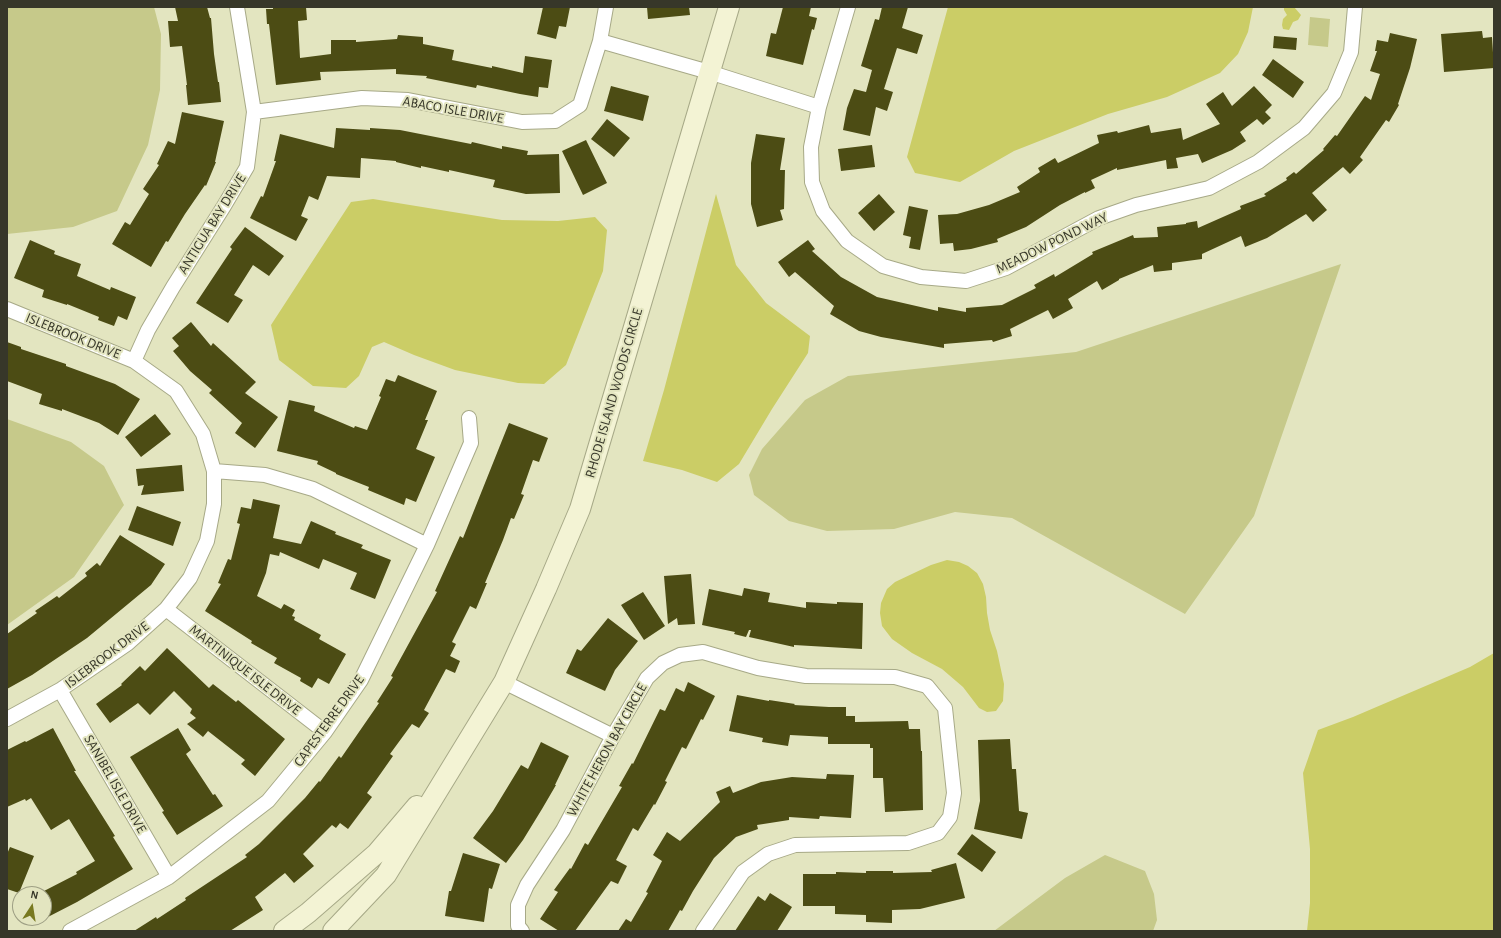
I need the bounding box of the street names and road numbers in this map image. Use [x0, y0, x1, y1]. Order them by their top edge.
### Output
street label: ABACO ISLE DRIVE [401, 93, 505, 127]
street label: ANTIGUA BAY DRIVE [174, 171, 250, 277]
street label: MEADOW POND WAY [993, 209, 1111, 277]
street label: RHODE ISLAND WOODS CIRCLE [582, 306, 646, 480]
street label: ISLEBROOK DRIVE [23, 309, 123, 363]
street label: ISLEBROOK DRIVE [62, 618, 152, 692]
street label: MARTINIQUE ISLE DRIVE [186, 621, 304, 719]
street label: CAPESTERRE DRIVE [290, 672, 368, 770]
street label: WHITE HERON BAY CIRCLE [563, 681, 651, 819]
street label: SANIBEL ISLE DRIVE [80, 732, 150, 836]

